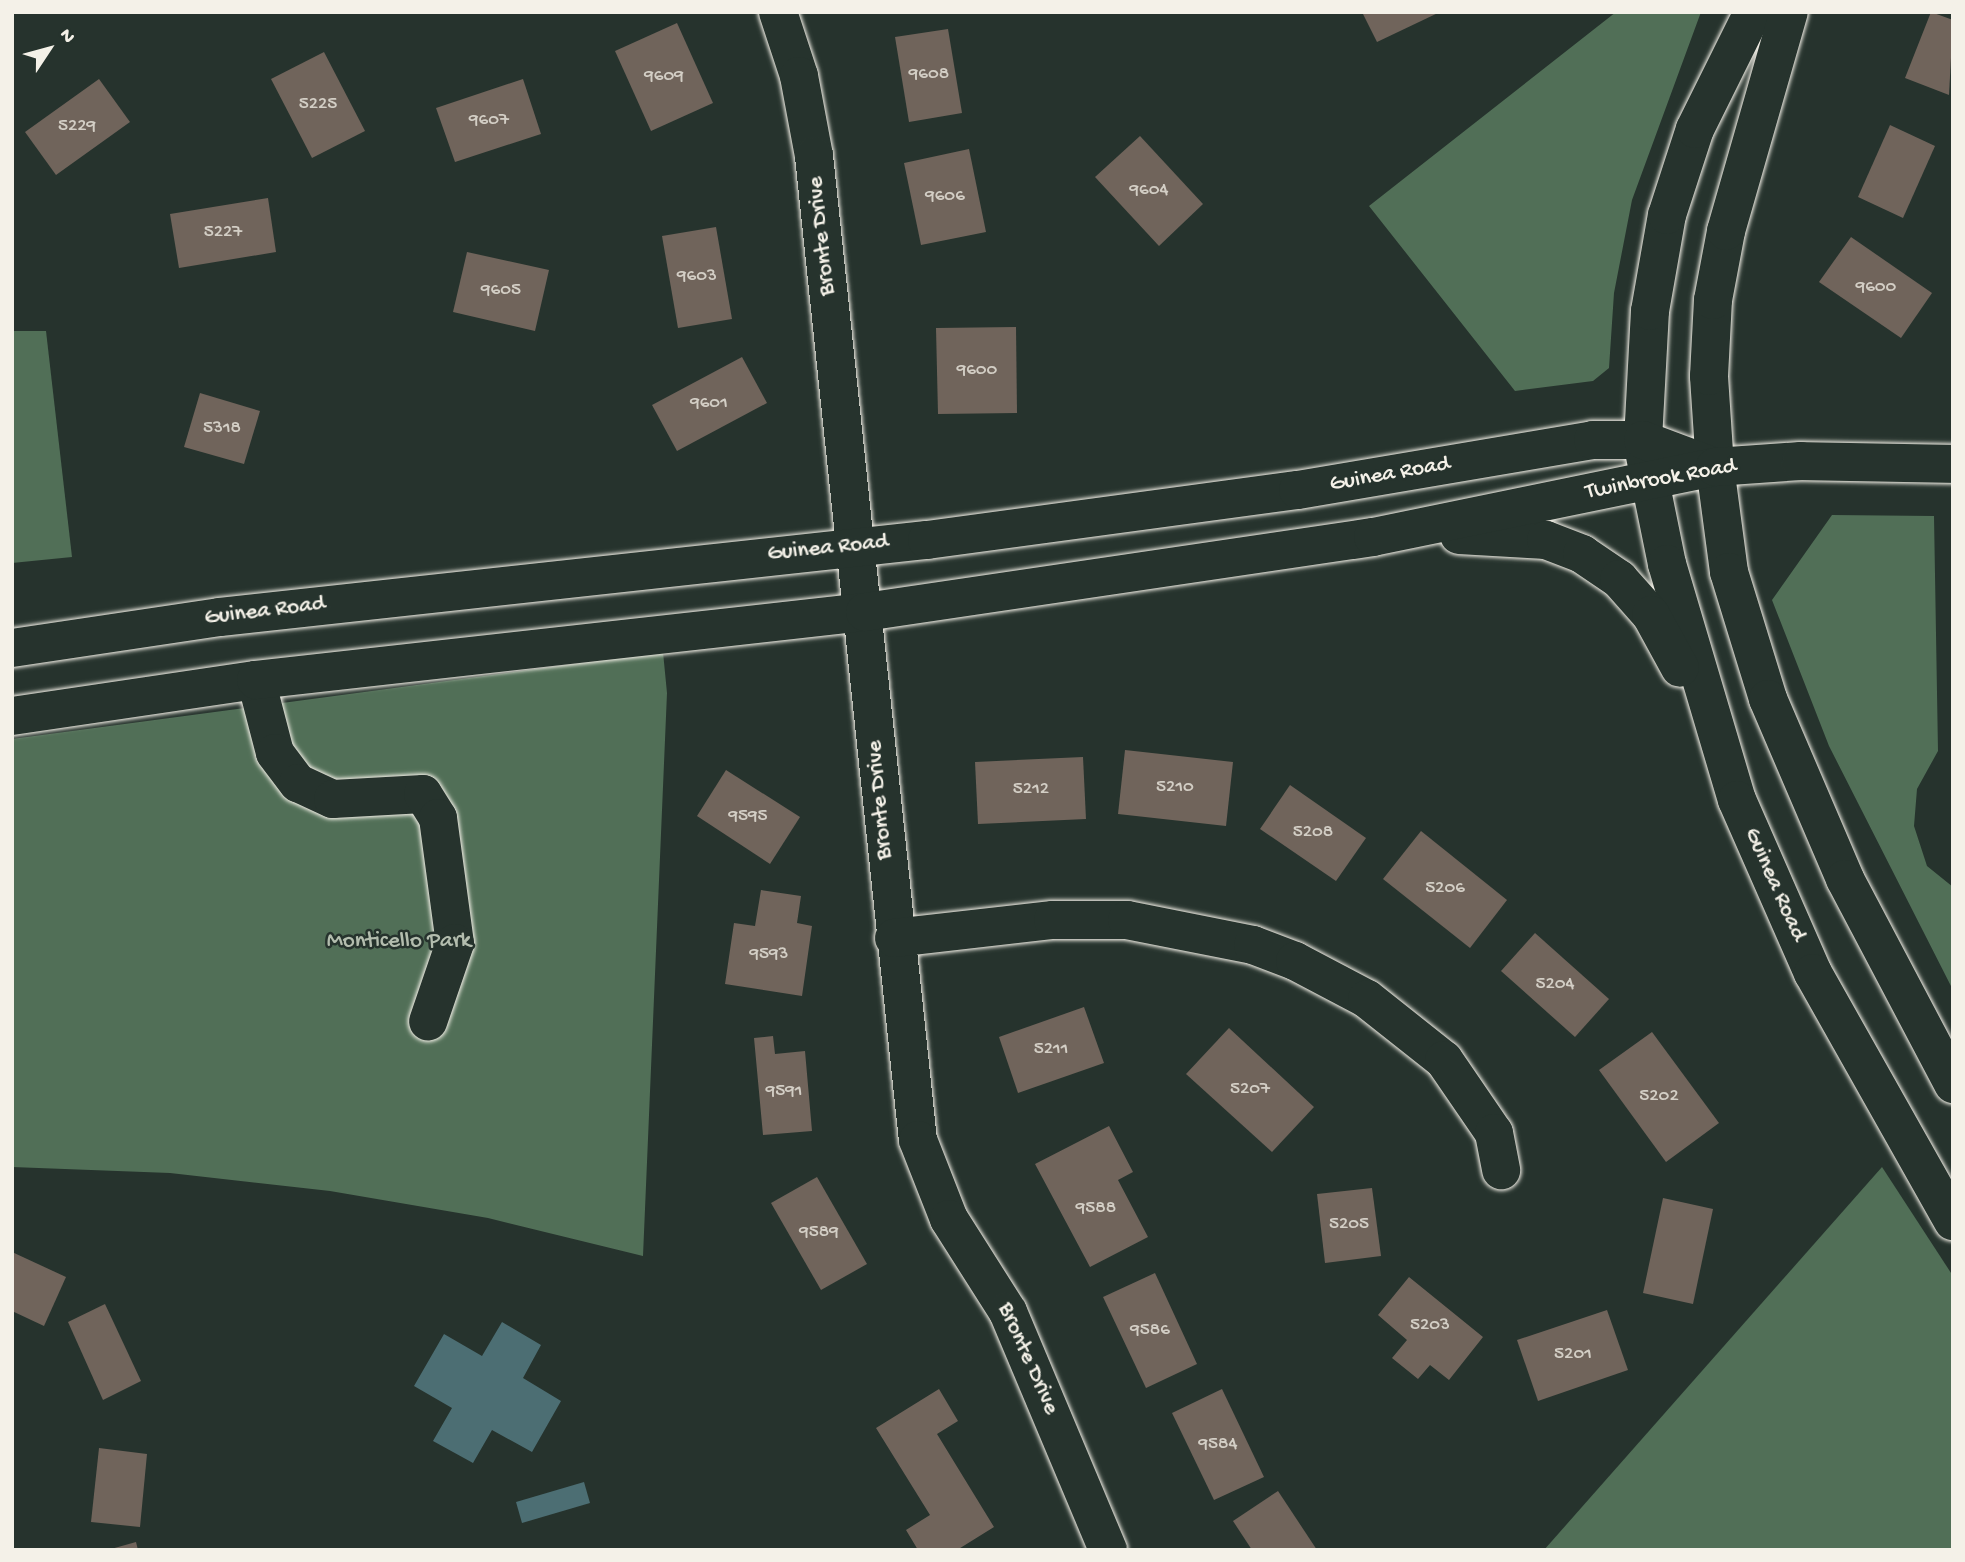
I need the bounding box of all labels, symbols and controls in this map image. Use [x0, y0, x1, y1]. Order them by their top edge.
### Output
north arrow [14, 14, 84, 84]
text: N [53, 25, 79, 48]
house number: 9608 [909, 64, 949, 86]
house number: 9609 [644, 66, 684, 88]
house number: 5225 [299, 94, 337, 116]
house number: 9607 [469, 110, 509, 132]
house number: 5229 [58, 116, 96, 138]
street label: Bronte Drive [803, 175, 843, 297]
house number: 9604 [1130, 180, 1168, 202]
house number: 9606 [925, 186, 965, 208]
house number: 5227 [204, 222, 242, 244]
house number: 9603 [677, 266, 717, 288]
house number: 9600 [1856, 277, 1896, 299]
house number: 9605 [481, 280, 521, 302]
house number: 9600 [957, 360, 997, 382]
house number: 9601 [690, 393, 728, 415]
house number: 5318 [203, 418, 241, 440]
street label: Guinea Road [1328, 451, 1452, 499]
street label: Twinbrook Road [1583, 453, 1739, 507]
street label: Guinea Road [766, 529, 890, 569]
street label: Guinea Road [203, 591, 327, 633]
street label: Bronte Drive [862, 739, 900, 861]
house number: 5210 [1156, 777, 1194, 799]
house number: 5212 [1013, 779, 1049, 801]
house number: 9595 [728, 806, 768, 828]
house number: 5208 [1293, 822, 1333, 844]
street label: Guinea Road [1737, 824, 1811, 946]
house number: 5206 [1425, 878, 1465, 900]
park label: Monticello Park [327, 928, 471, 956]
house number: 9593 [750, 944, 788, 966]
house number: 5204 [1535, 974, 1575, 996]
house number: 5211 [1034, 1039, 1068, 1061]
house number: 5207 [1230, 1079, 1270, 1101]
house number: 9591 [766, 1081, 802, 1103]
house number: 5202 [1639, 1086, 1679, 1108]
house number: 9588 [1076, 1198, 1116, 1220]
house number: 5205 [1329, 1214, 1369, 1236]
house number: 9589 [799, 1222, 839, 1244]
street label: Bronte Drive [990, 1299, 1064, 1419]
house number: 5203 [1410, 1315, 1450, 1337]
house number: 9586 [1130, 1320, 1170, 1342]
house number: 5201 [1554, 1344, 1592, 1366]
house number: 9584 [1199, 1434, 1237, 1456]

